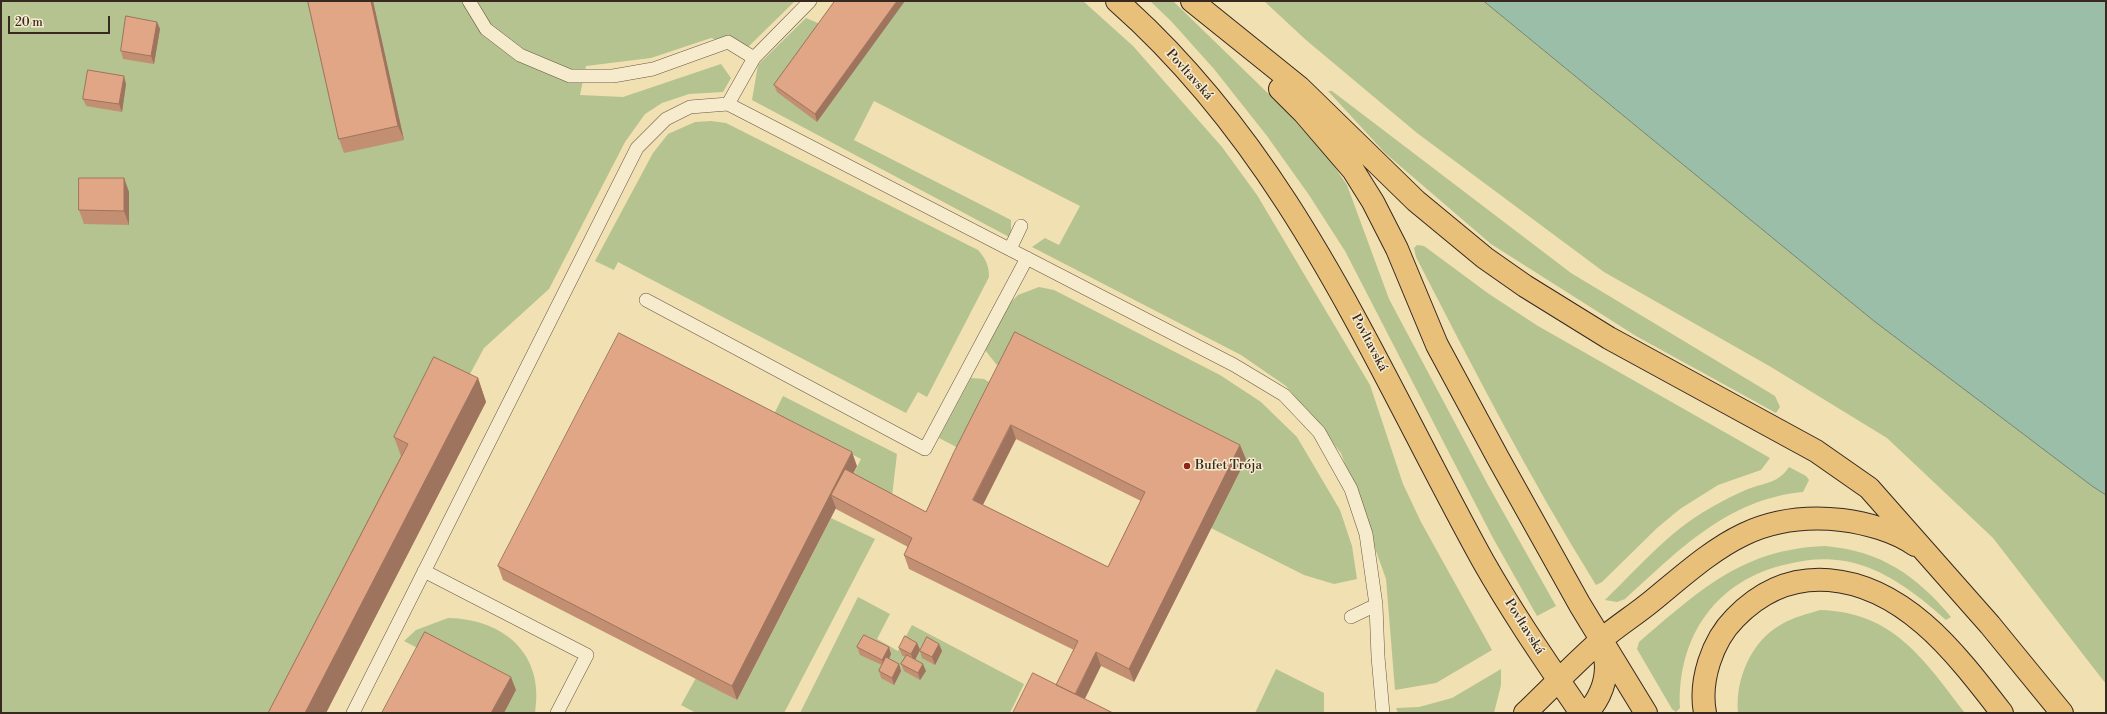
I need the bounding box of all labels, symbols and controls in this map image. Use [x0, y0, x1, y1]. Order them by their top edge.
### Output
scale bar [10, 8, 112, 34]
text: 20 m [15, 15, 43, 30]
street label: Povltavská [1162, 47, 1216, 103]
street label: Povltavská [1347, 312, 1391, 374]
place label: Bufet Trója [1195, 458, 1262, 474]
marker: Bufet Trója [1182, 461, 1192, 471]
street label: Povltavská [1501, 596, 1547, 658]

